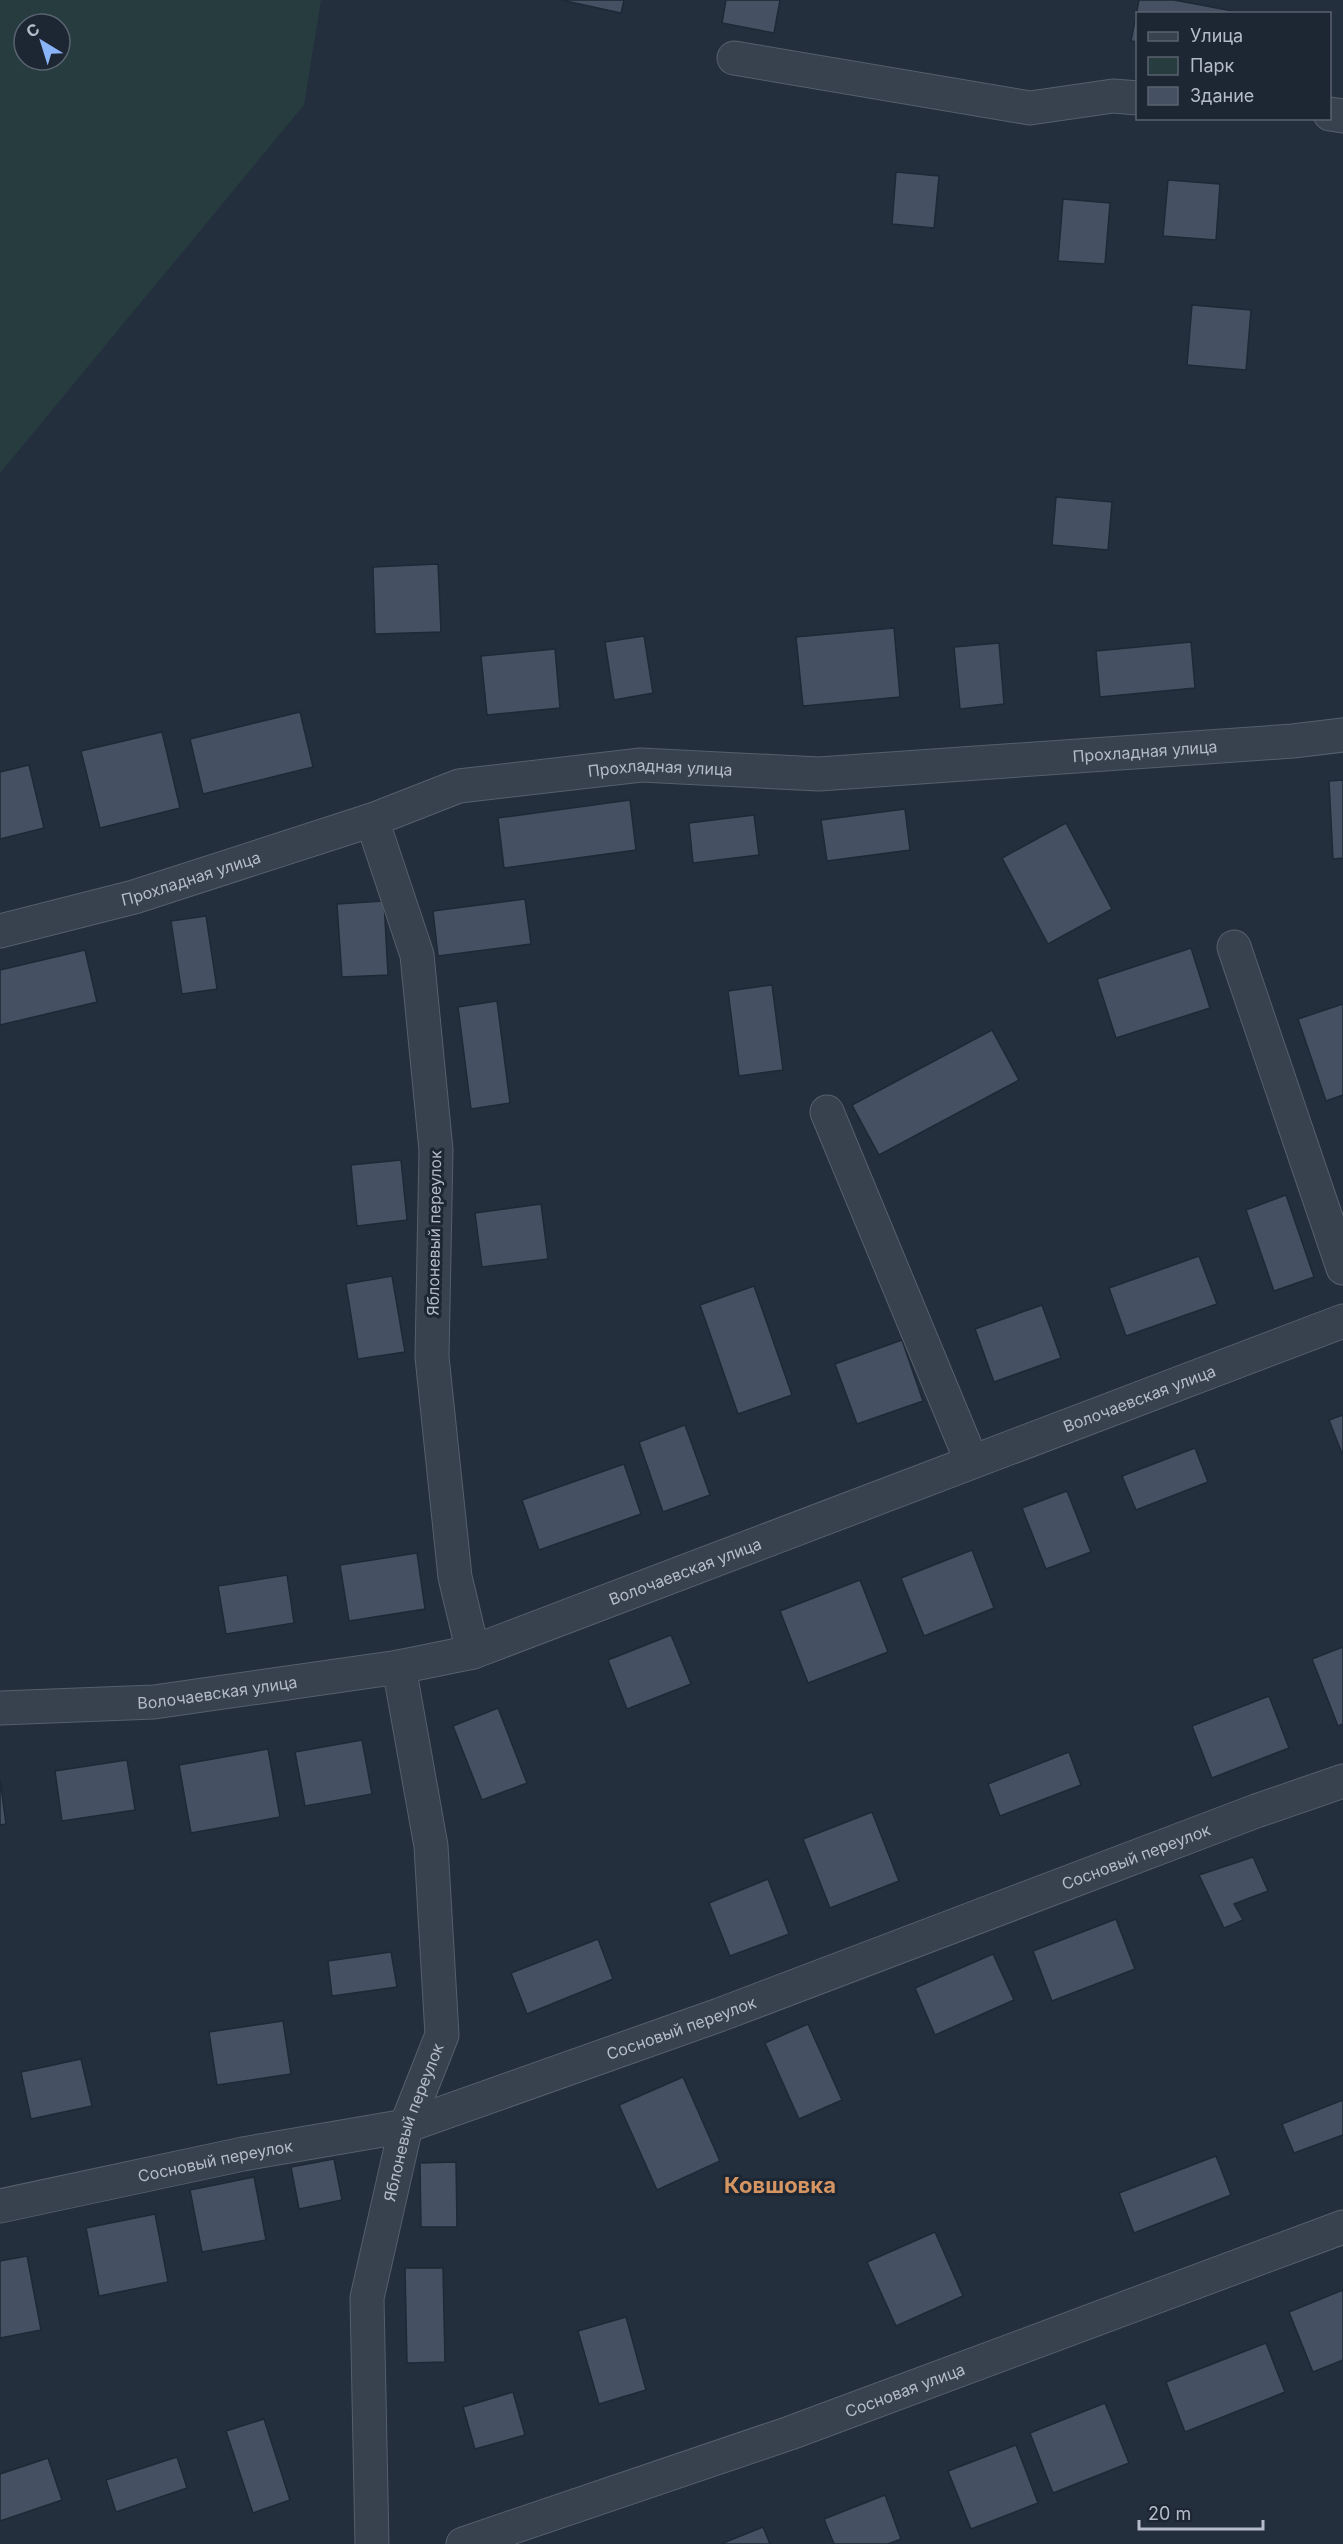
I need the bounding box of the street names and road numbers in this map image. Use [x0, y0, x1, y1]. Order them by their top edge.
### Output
street label: Прохладная улица [1072, 736, 1218, 766]
street label: Прохладная улица [587, 755, 733, 781]
street label: Прохладная улица [119, 847, 263, 910]
street label: Яблоневый переулок [423, 1150, 445, 1316]
street label: Волочаевская улица [1060, 1360, 1218, 1437]
street label: Волочаевская улица [606, 1533, 764, 1609]
street label: Волочаевская улица [137, 1672, 298, 1713]
street label: Сосновый переулок [1059, 1819, 1213, 1894]
street label: Сосновый переулок [604, 1992, 759, 2064]
street label: Яблоневый переулок [379, 2040, 448, 2203]
street label: Сосновый переулок [136, 2136, 295, 2186]
street label: Сосновая улица [842, 2359, 968, 2422]

